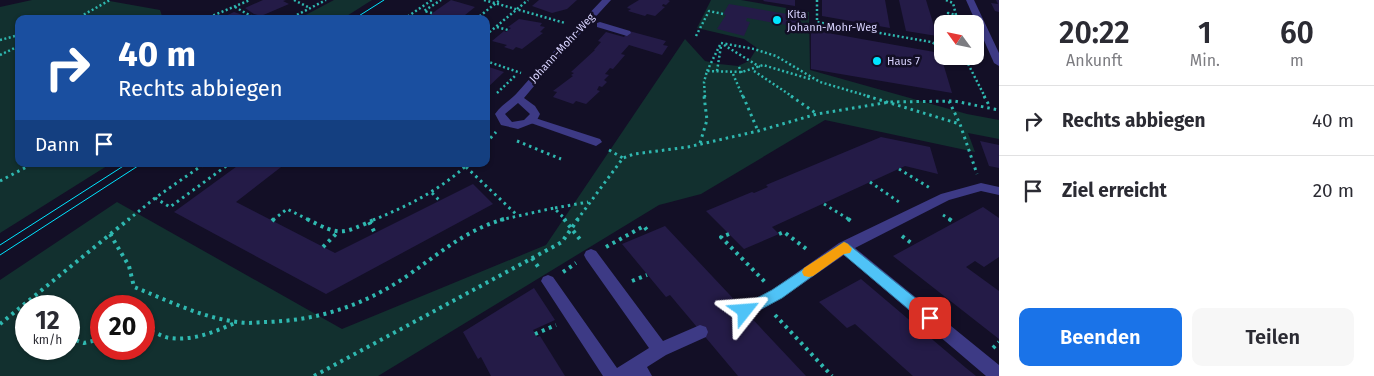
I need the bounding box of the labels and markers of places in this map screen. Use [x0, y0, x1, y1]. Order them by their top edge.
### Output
place label: Kita Johann-Mohr-Weg [787, 8, 877, 34]
marker: Kita Johann-Mohr-Weg [771, 14, 783, 26]
marker: Haus 7 [871, 55, 883, 67]
place label: Haus 7 [887, 55, 920, 68]
pin [909, 297, 951, 339]

